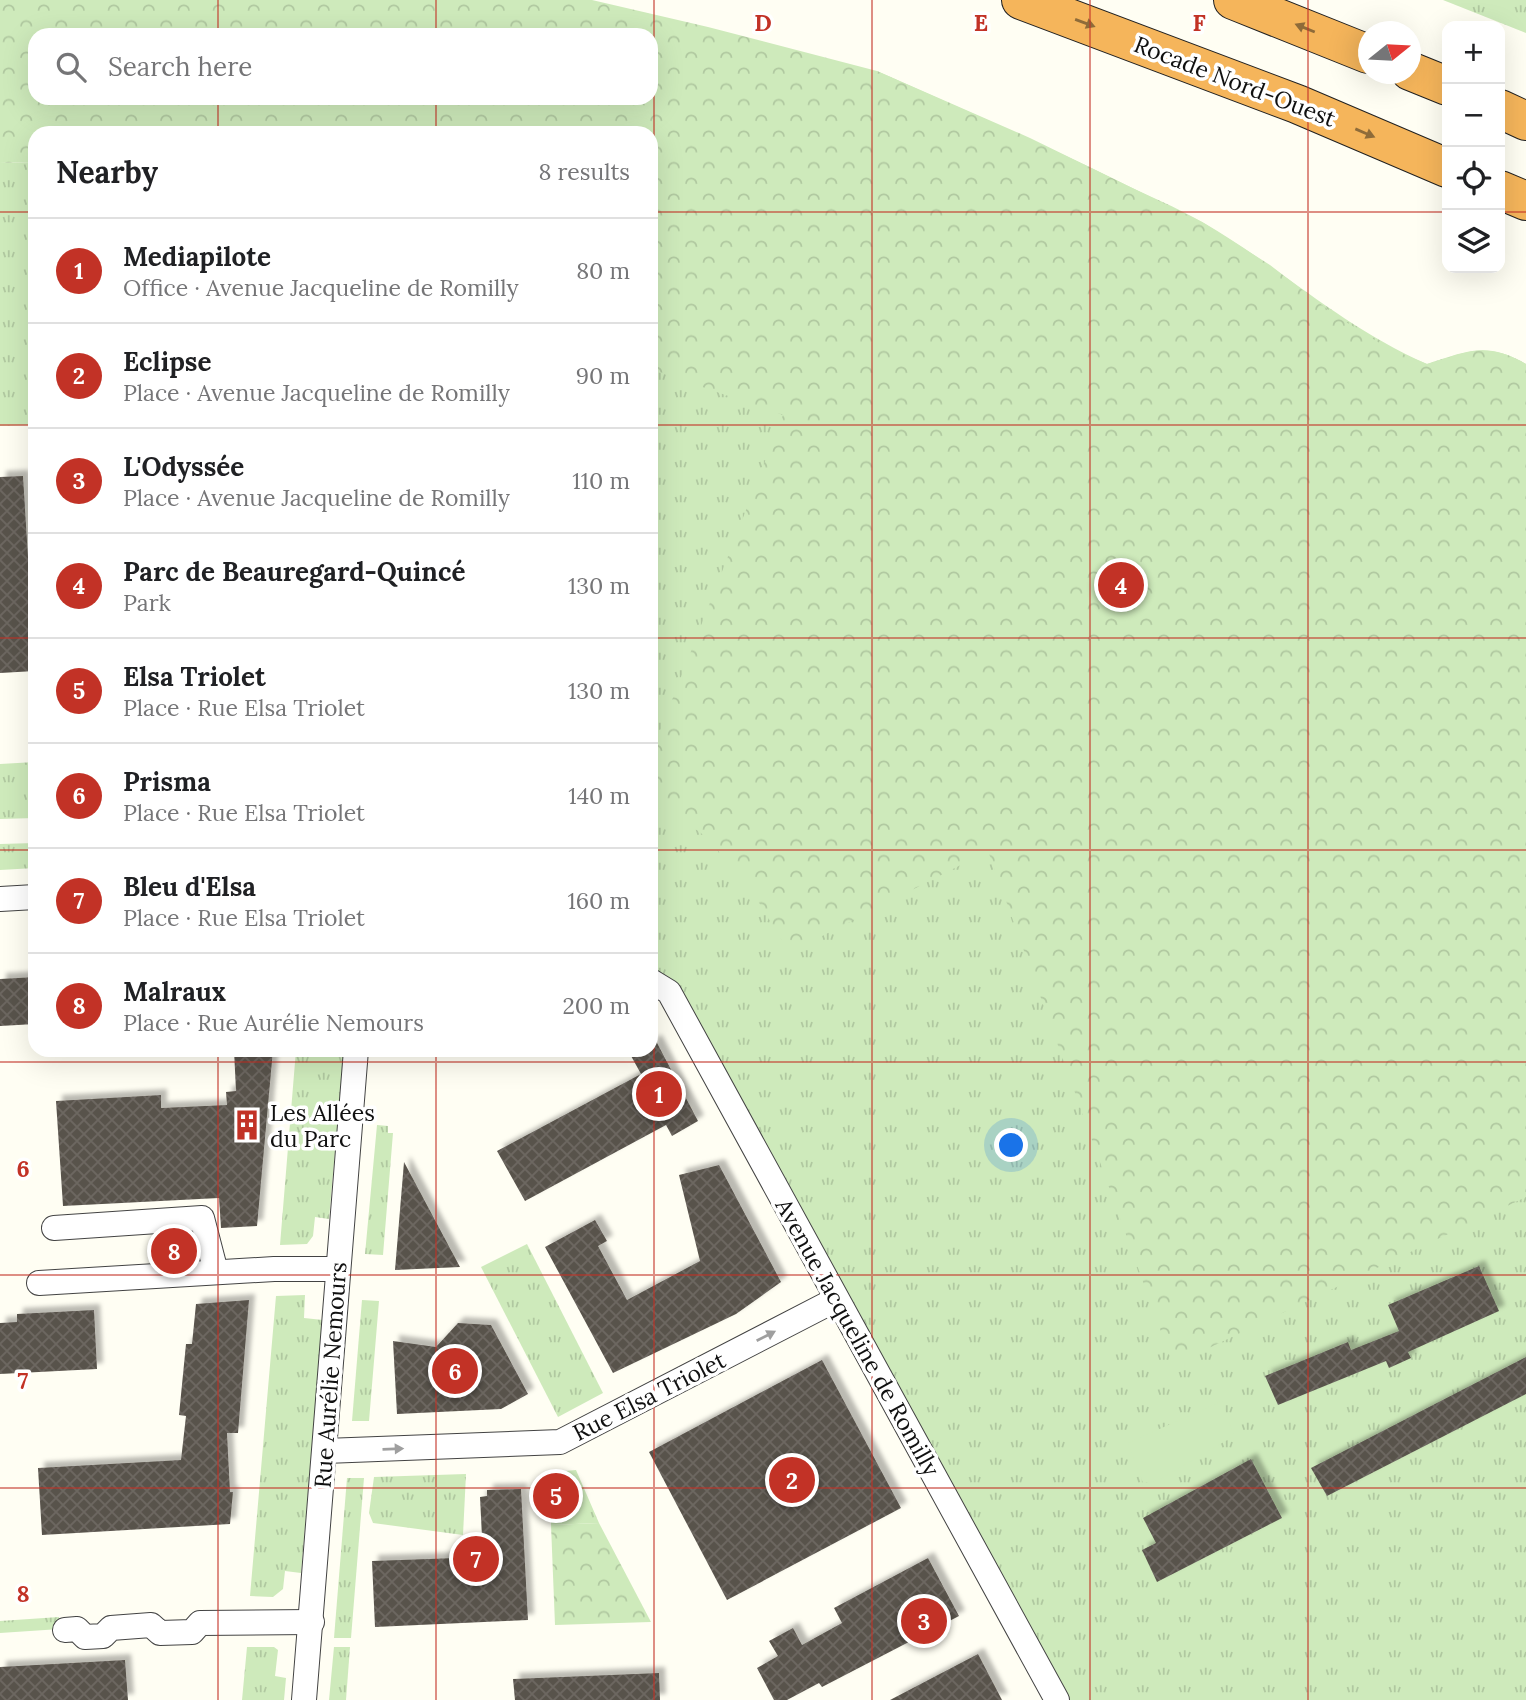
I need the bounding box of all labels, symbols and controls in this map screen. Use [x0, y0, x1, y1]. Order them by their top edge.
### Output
text: D [754, 8, 772, 37]
text: E [974, 8, 988, 37]
text: F [1192, 8, 1206, 37]
one-way arrow [1075, 18, 1096, 29]
north arrow [1358, 21, 1421, 84]
map controls [1442, 21, 1505, 273]
button: + [1442, 21, 1505, 84]
one-way arrow [1295, 23, 1316, 34]
search box [28, 28, 658, 105]
street label: Rocade Nord-Ouest [1130, 29, 1340, 133]
icon: search [52, 48, 90, 86]
text: Search here [108, 50, 252, 83]
button: − [1442, 84, 1505, 147]
one-way arrow [1355, 128, 1376, 139]
button: locate [1442, 147, 1505, 210]
text: Nearby [56, 153, 158, 191]
text: 8 results [539, 157, 630, 186]
button: layers [1442, 210, 1505, 273]
text: Mediapilote [123, 240, 271, 273]
text: 1 [74, 256, 84, 285]
text: 80 m [576, 256, 630, 285]
text: Office · Avenue Jacqueline de Romilly [123, 273, 519, 302]
text: Eclipse [123, 345, 211, 378]
text: 2 [73, 361, 85, 390]
text: 90 m [576, 361, 630, 390]
text: Place · Avenue Jacqueline de Romilly [123, 378, 510, 407]
text: L'Odyssée [123, 450, 244, 483]
text: 3 [73, 466, 85, 495]
text: 110 m [572, 466, 630, 495]
text: Place · Avenue Jacqueline de Romilly [123, 483, 510, 512]
text: Parc de Beauregard-Quincé [123, 555, 465, 588]
pin: 4 [1098, 559, 1144, 611]
text: 4 [73, 571, 85, 600]
text: 130 m [568, 571, 630, 600]
text: Park [123, 588, 171, 617]
text: Elsa Triolet [123, 660, 266, 693]
text: 5 [73, 676, 85, 705]
text: 130 m [568, 676, 630, 705]
text: Place · Rue Elsa Triolet [123, 693, 365, 722]
text: Prisma [123, 765, 211, 798]
text: 6 [72, 781, 86, 810]
text: 140 m [568, 781, 630, 810]
text: Place · Rue Elsa Triolet [123, 798, 365, 827]
text: Bleu d'Elsa [123, 870, 256, 903]
text: 7 [74, 886, 84, 915]
text: 160 m [567, 886, 630, 915]
text: Place · Rue Elsa Triolet [123, 903, 365, 932]
text: Malraux [123, 975, 226, 1008]
text: 8 [72, 991, 86, 1020]
text: 200 m [562, 991, 630, 1020]
text: Place · Rue Aurélie Nemours [123, 1008, 424, 1037]
pin: 1 [636, 1068, 682, 1120]
place label: Les Allées du Parc [270, 1098, 375, 1153]
building icon: Les Allées du Parc [230, 1108, 264, 1142]
your location [994, 1128, 1028, 1162]
text: 6 [16, 1154, 30, 1183]
street label: Avenue Jacqueline de Romilly [769, 1192, 947, 1481]
pin: 8 [151, 1225, 197, 1277]
street label: Rue Aurélie Nemours [308, 1261, 352, 1489]
one-way arrow [756, 1330, 776, 1342]
pin: 6 [432, 1345, 478, 1397]
street label: Rue Elsa Triolet [568, 1345, 730, 1447]
text: 7 [18, 1366, 29, 1395]
one-way arrow [382, 1443, 404, 1454]
pin: 2 [769, 1454, 815, 1506]
pin: 5 [533, 1470, 579, 1522]
pin: 7 [453, 1533, 499, 1585]
text: 8 [16, 1579, 30, 1608]
pin: 3 [901, 1595, 947, 1647]

